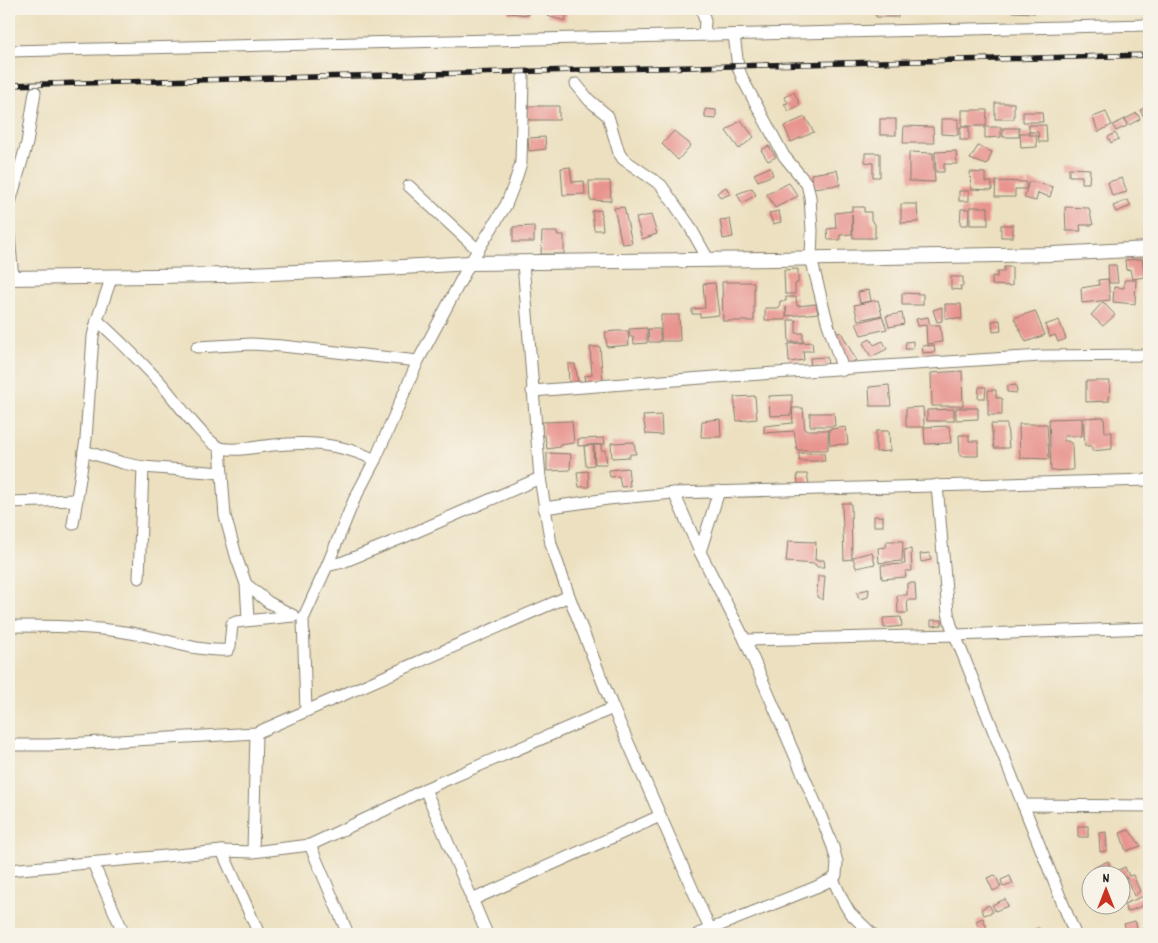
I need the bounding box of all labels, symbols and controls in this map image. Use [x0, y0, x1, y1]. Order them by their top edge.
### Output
north arrow [1080, 866, 1130, 916]
text: N [1103, 869, 1110, 889]

